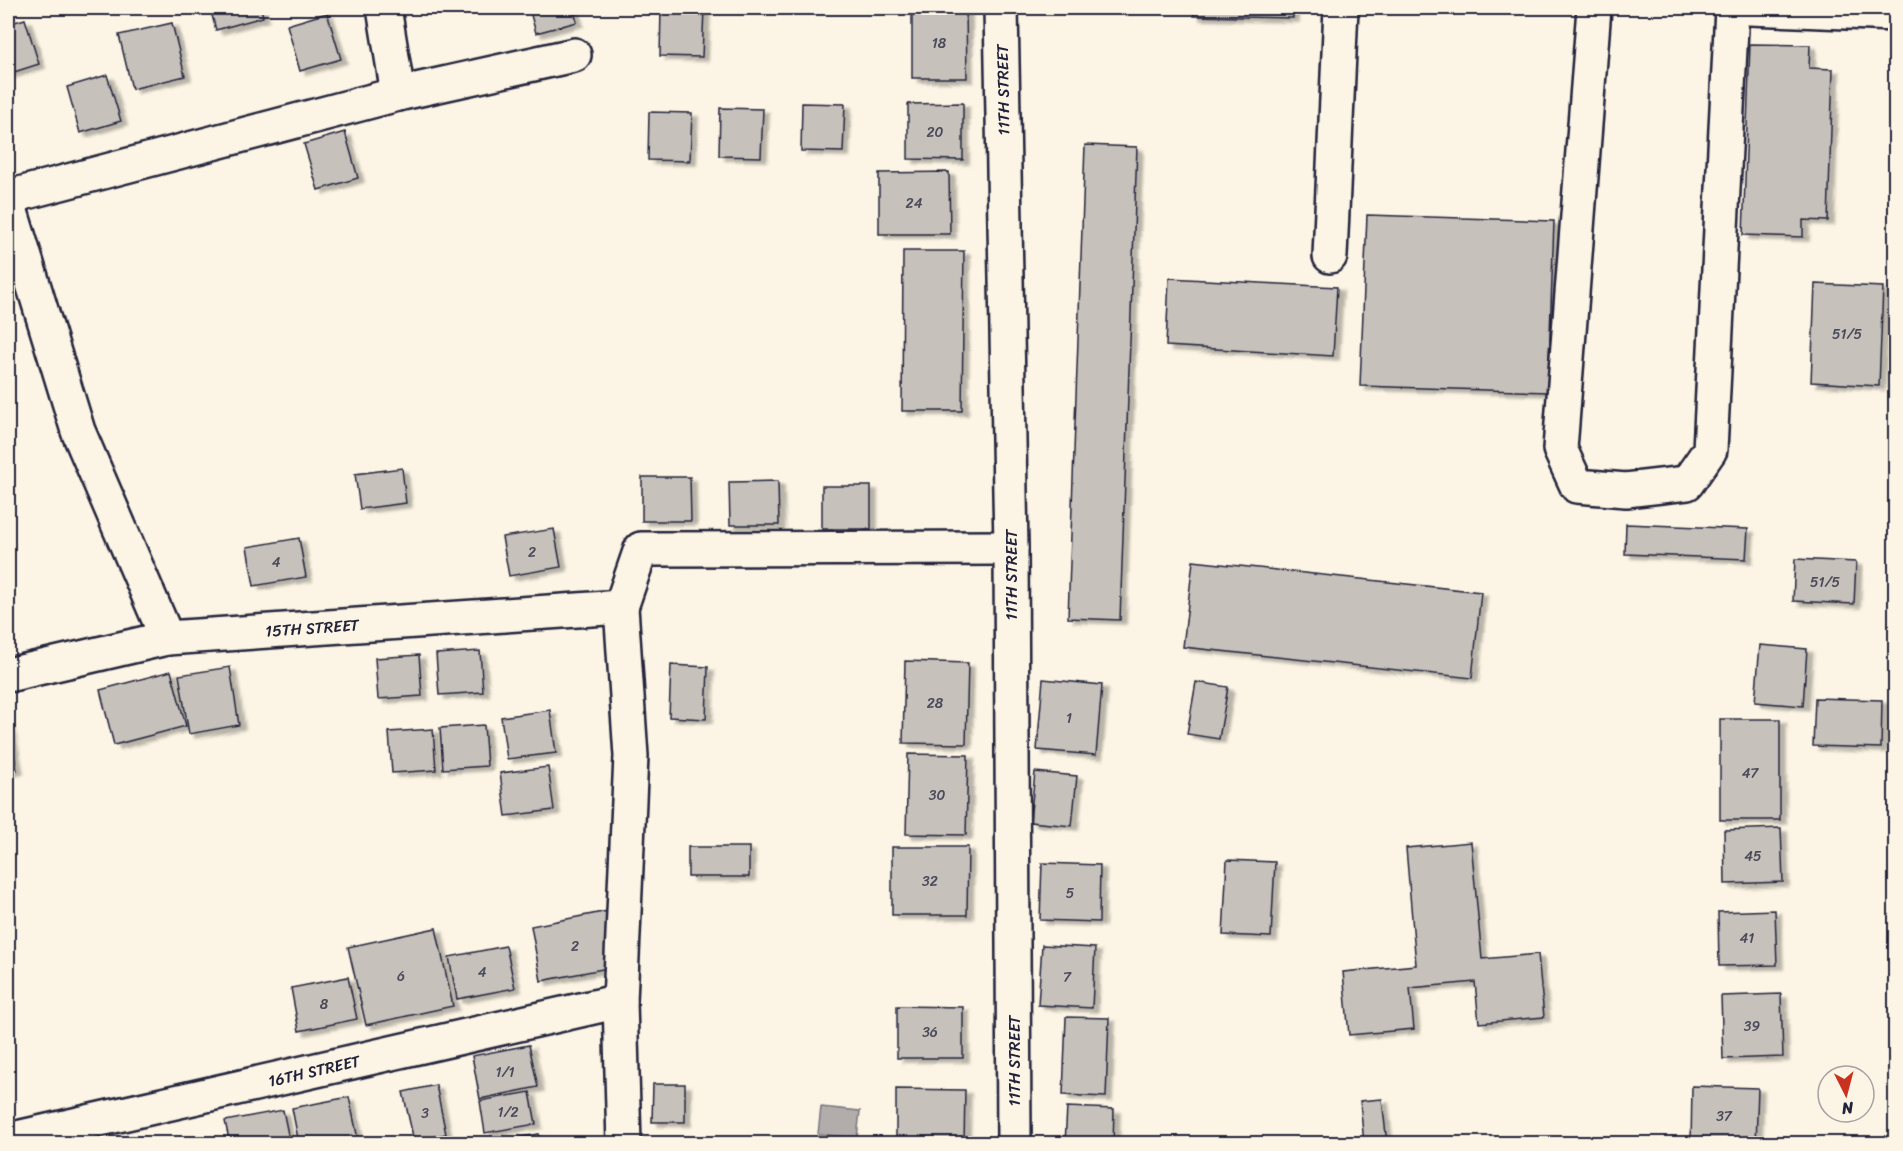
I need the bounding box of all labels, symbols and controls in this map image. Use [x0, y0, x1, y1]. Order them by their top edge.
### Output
house number: 18 [932, 31, 947, 56]
street label: 11TH STREET [988, 43, 1018, 136]
house number: 20 [927, 120, 944, 145]
house number: 24 [906, 191, 923, 216]
house number: 51/5 [1832, 322, 1862, 347]
street label: 11TH STREET [997, 528, 1026, 620]
house number: 2 [528, 540, 536, 565]
house number: 4 [272, 550, 281, 575]
house number: 51/5 [1810, 570, 1840, 595]
street label: 15TH STREET [264, 610, 361, 646]
house number: 28 [927, 691, 944, 716]
house number: 1 [1066, 706, 1072, 731]
house number: 47 [1742, 761, 1759, 786]
house number: 30 [929, 783, 945, 808]
house number: 45 [1744, 844, 1762, 869]
house number: 32 [922, 869, 938, 894]
house number: 5 [1066, 881, 1075, 906]
house number: 41 [1740, 926, 1754, 951]
house number: 2 [571, 934, 579, 959]
house number: 4 [478, 960, 487, 985]
house number: 6 [397, 964, 405, 989]
house number: 7 [1063, 965, 1072, 990]
house number: 8 [320, 992, 329, 1017]
street label: 11TH STREET [1000, 1014, 1029, 1106]
house number: 39 [1744, 1014, 1761, 1039]
house number: 36 [922, 1020, 938, 1045]
street label: 16TH STREET [265, 1046, 364, 1096]
house number: 1/1 [496, 1060, 514, 1085]
north arrow [1816, 1064, 1876, 1124]
text: N [1840, 1093, 1856, 1124]
house number: 1/2 [497, 1100, 519, 1125]
house number: 3 [421, 1101, 429, 1126]
house number: 37 [1716, 1104, 1733, 1129]

